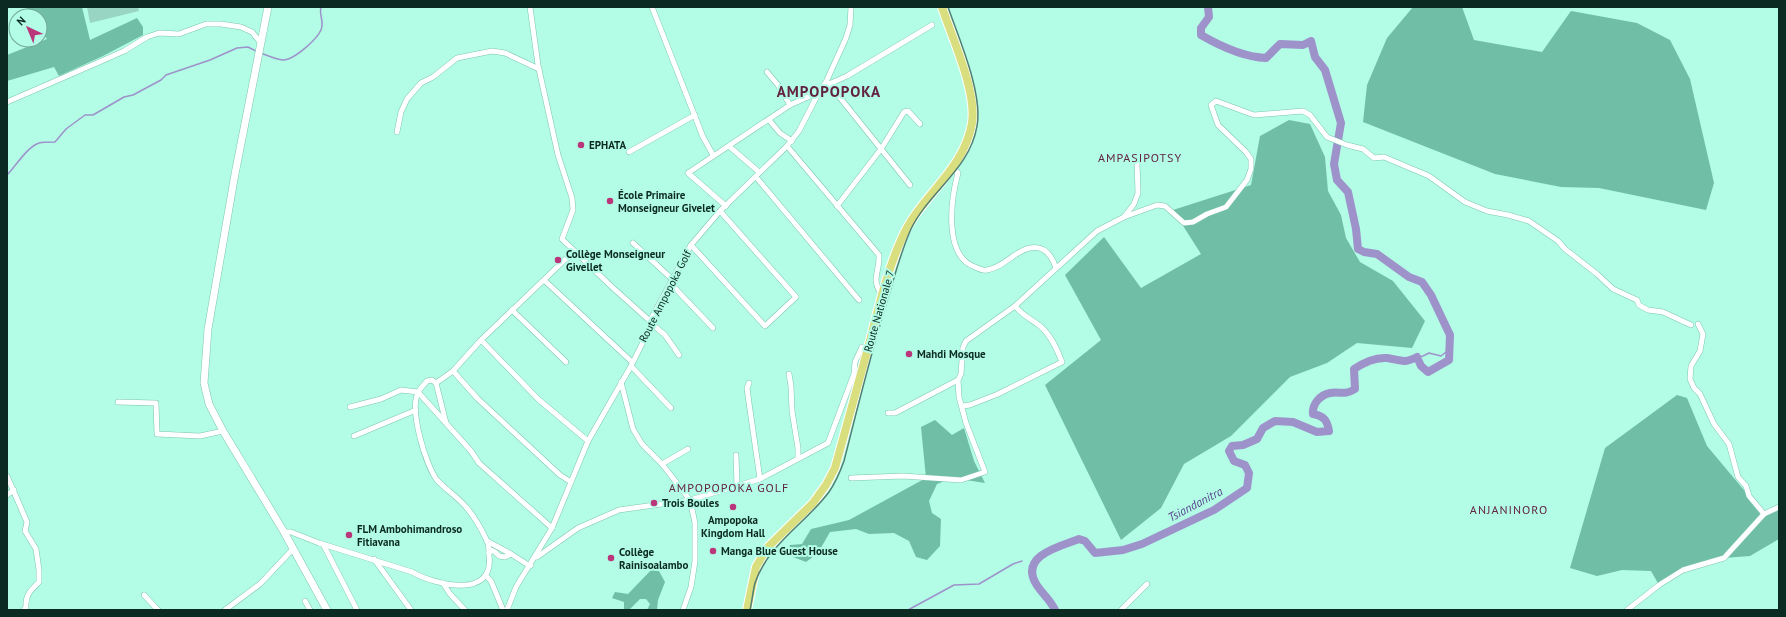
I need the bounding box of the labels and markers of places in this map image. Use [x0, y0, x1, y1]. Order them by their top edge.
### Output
place label: EPHATA [589, 138, 626, 152]
marker: EPHATA [576, 140, 586, 150]
place label: École Primaire Monseigneur Givelet [618, 188, 715, 215]
marker: École Primaire Monseigneur Givelet [605, 196, 615, 206]
place label: Collège Monseigneur Givellet [566, 247, 665, 274]
marker: Collège Monseigneur Givellet [553, 255, 563, 265]
place label: Mahdi Mosque [917, 347, 986, 361]
marker: Mahdi Mosque [904, 349, 914, 359]
place label: Trois Boules [662, 496, 719, 510]
marker: Trois Boules [649, 498, 659, 508]
marker: Ampopoka Kingdom Hall [728, 502, 738, 512]
place label: Ampopoka Kingdom Hall [701, 513, 766, 540]
place label: FLM Ambohimandroso Fitiavana [357, 522, 462, 549]
marker: FLM Ambohimandroso Fitiavana [344, 530, 354, 540]
place label: Manga Blue Guest House [721, 544, 838, 558]
place label: Collège Rainisoalambo [619, 545, 688, 572]
marker: Manga Blue Guest House [708, 546, 718, 556]
marker: Collège Rainisoalambo [606, 553, 616, 563]

